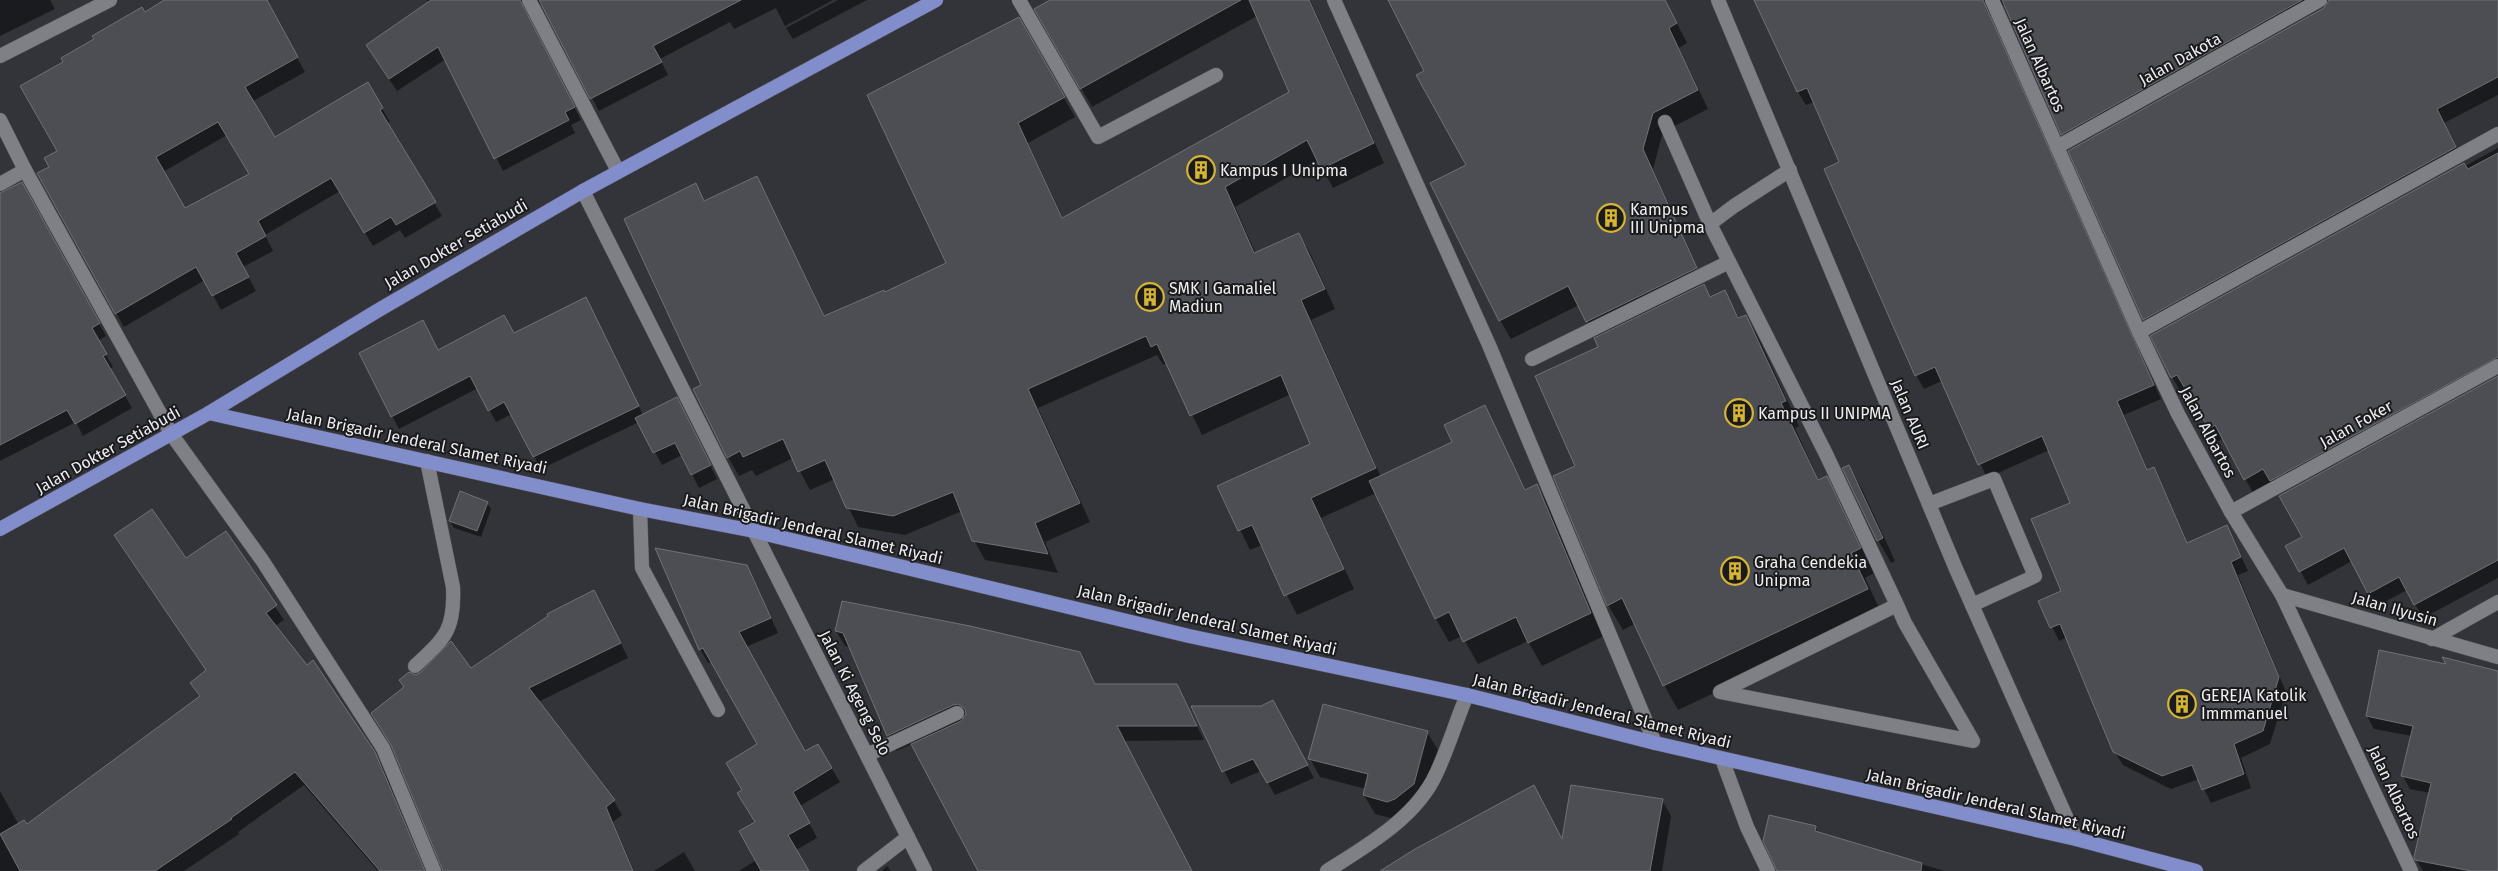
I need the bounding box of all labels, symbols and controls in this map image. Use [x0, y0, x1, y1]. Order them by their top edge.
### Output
street label: Jalan Albartos [2011, 15, 2069, 115]
street label: Jalan Dakota [2136, 29, 2224, 89]
building icon: Kampus I Unipma [1186, 155, 1216, 185]
place label: Kampus I Unipma [1220, 161, 1348, 180]
street label: Jalan Dokter Setiabudi [381, 195, 531, 293]
place label: Kampus III Unipma [1630, 200, 1705, 237]
building icon: Kampus III Unipma [1596, 203, 1626, 233]
place label: SMK I Gamaliel Madiun [1169, 279, 1277, 316]
building icon: SMK I Gamaliel Madiun [1135, 282, 1165, 312]
street label: Jalan AURI [1887, 376, 1933, 452]
street label: Jalan Albartos [2176, 383, 2240, 481]
street label: Jalan Foker [2316, 396, 2396, 452]
building icon: Kampus II UNIPMA [1724, 398, 1754, 428]
street label: Jalan Dokter Setiabudi [32, 402, 184, 498]
street label: Jalan Brigadir Jenderal Slamet Riyadi [285, 404, 549, 478]
place label: Kampus II UNIPMA [1758, 404, 1891, 423]
street label: Jalan Brigadir Jenderal Slamet Riyadi [682, 490, 944, 568]
place label: Graha Cendekia Unipma [1754, 553, 1867, 590]
building icon: Graha Cendekia Unipma [1720, 556, 1750, 586]
street label: Jalan Brigadir Jenderal Slamet Riyadi [1076, 581, 1338, 659]
street label: Jalan Ilyusin [2350, 588, 2440, 630]
street label: Jalan Ki Ageng Selo [815, 627, 895, 759]
street label: Jalan Brigadir Jenderal Slamet Riyadi [1471, 670, 1733, 752]
place label: GEREJA Katolik Immmanuel [2201, 686, 2307, 723]
building icon: GEREJA Katolik Immmanuel [2167, 689, 2197, 719]
street label: Jalan Albartos [2364, 742, 2424, 842]
street label: Jalan Brigadir Jenderal Slamet Riyadi [1865, 765, 2127, 843]

